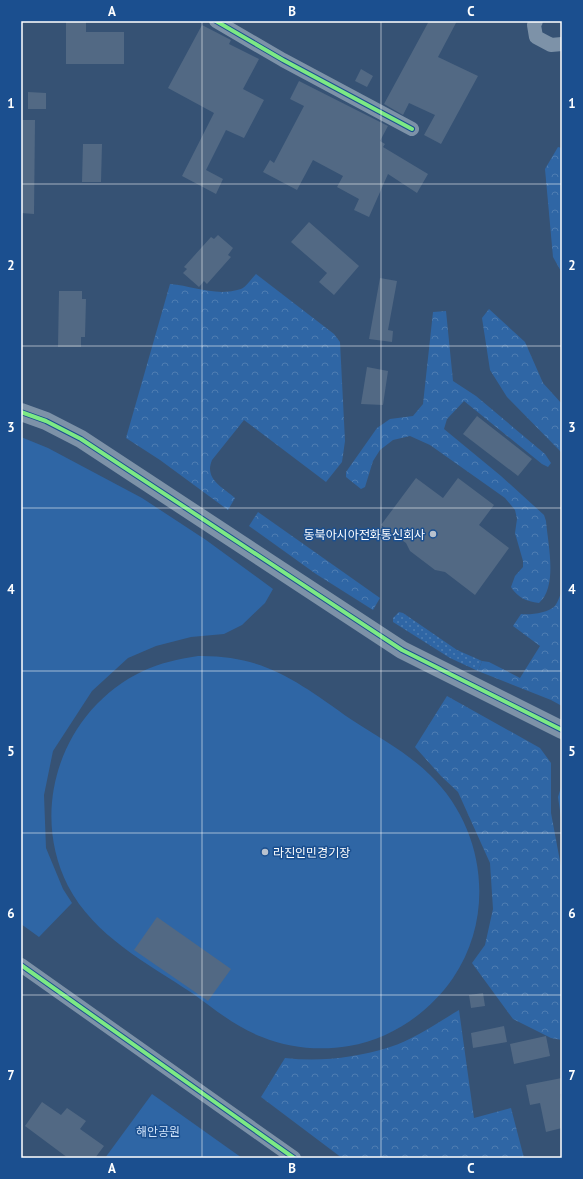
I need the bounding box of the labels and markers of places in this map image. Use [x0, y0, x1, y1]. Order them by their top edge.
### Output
place label: 동북아시아전화통신회사 [304, 527, 425, 542]
marker: 동북아시아전화통신회사 [428, 529, 438, 539]
place label: 라진인민경기장 [273, 845, 350, 860]
marker: 라진인민경기장 [260, 847, 270, 857]

